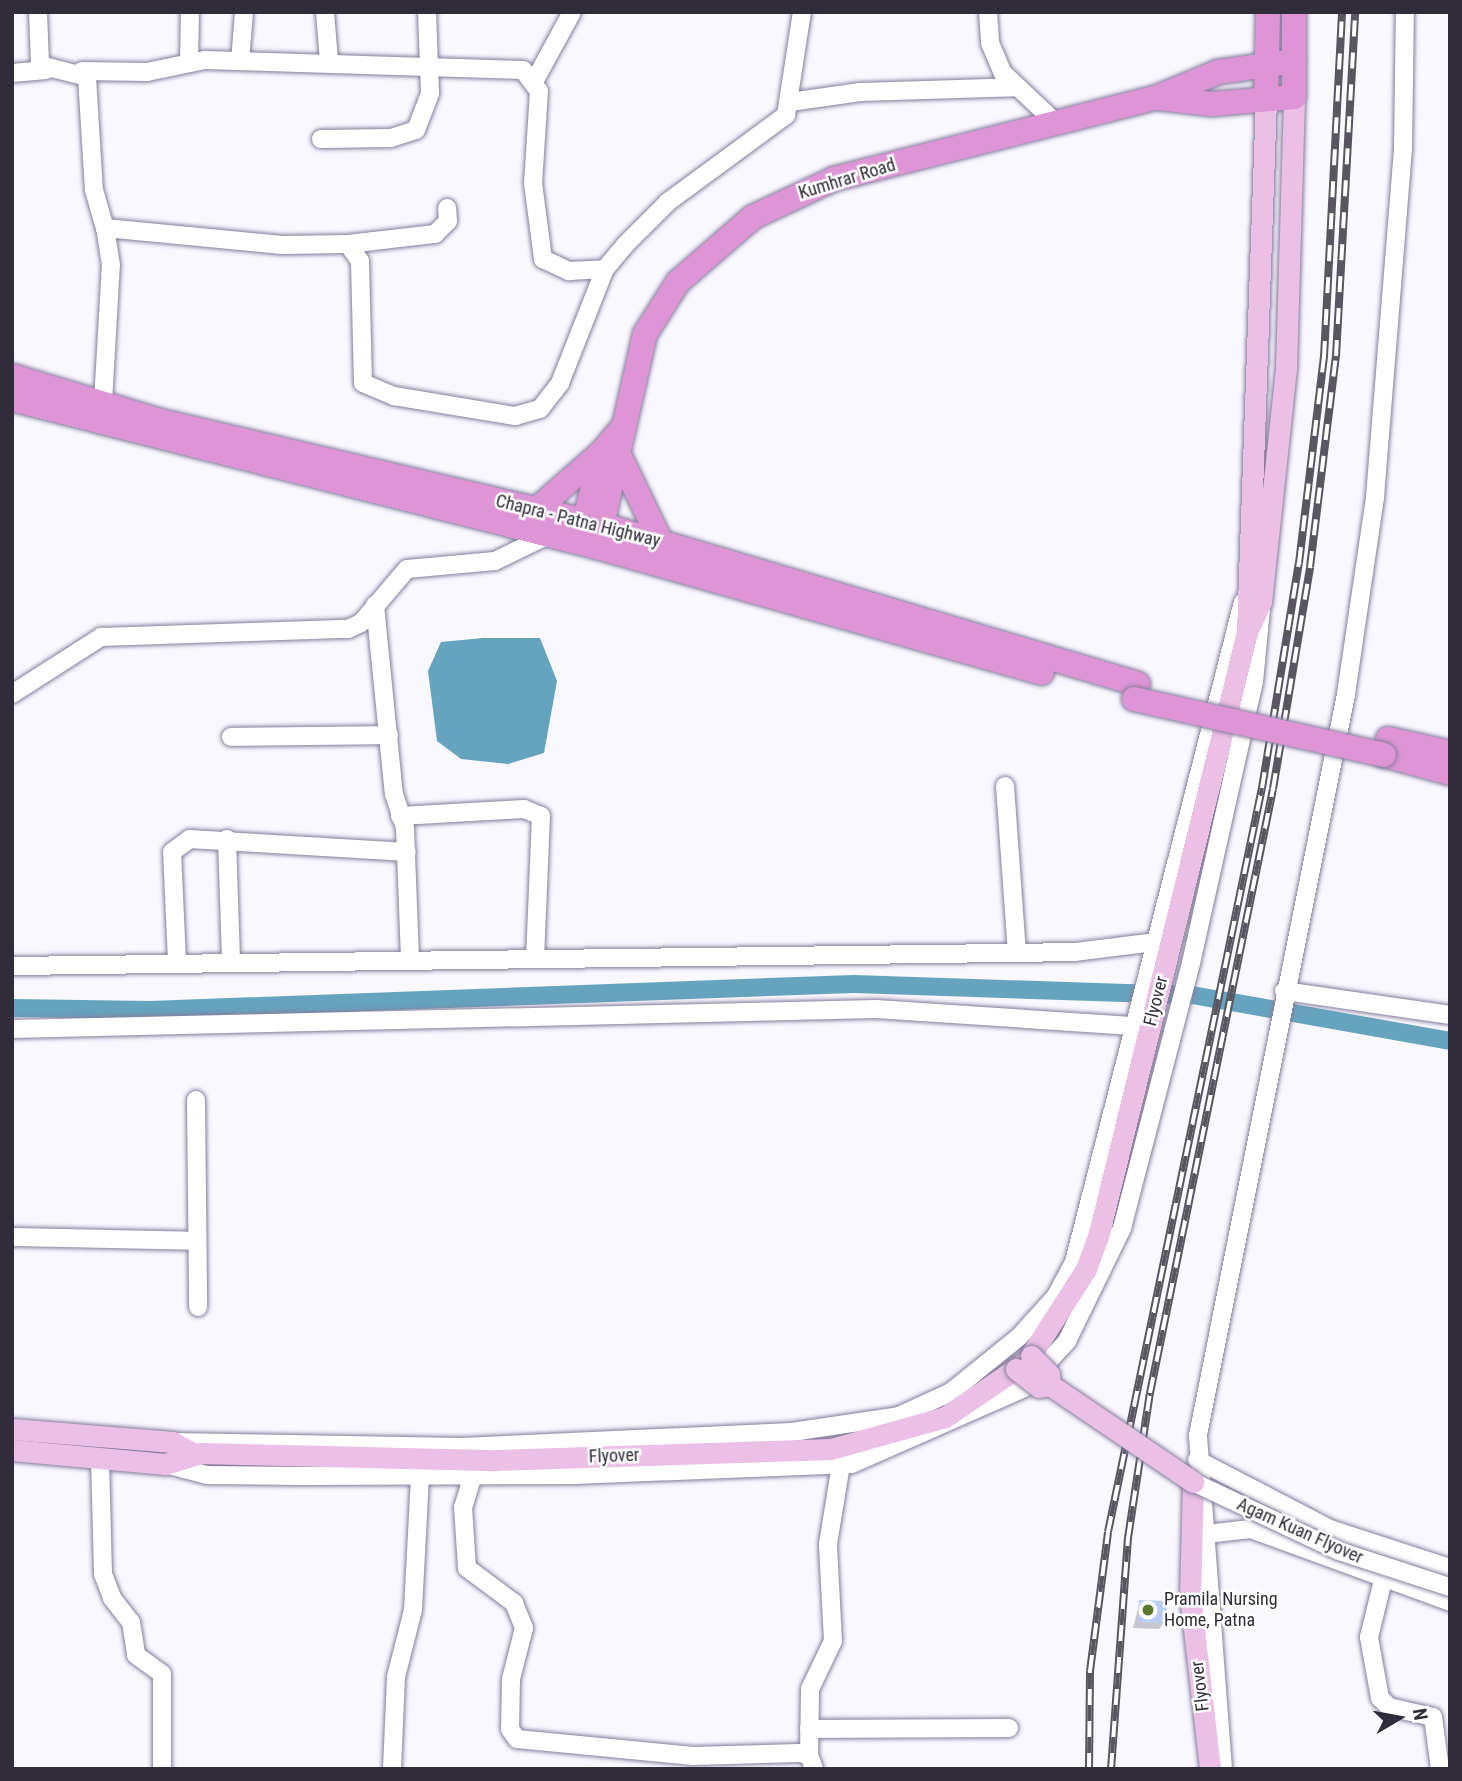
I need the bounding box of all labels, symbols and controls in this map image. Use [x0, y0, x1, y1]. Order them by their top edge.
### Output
street label: Kumhrar Road [796, 154, 898, 204]
street label: Chapra - Patna Highway [494, 490, 662, 552]
street label: Flyover [1139, 974, 1173, 1028]
street label: Flyover [588, 1444, 640, 1468]
street label: Agam Kuan Flyover [1234, 1493, 1366, 1569]
place label: Pramila Nursing Home, Patna [1164, 1589, 1278, 1632]
marker: Pramila Nursing Home, Patna [1138, 1600, 1158, 1620]
street label: Flyover [1186, 1660, 1214, 1712]
north arrow [1364, 1683, 1434, 1753]
text: N [1408, 1707, 1433, 1722]

